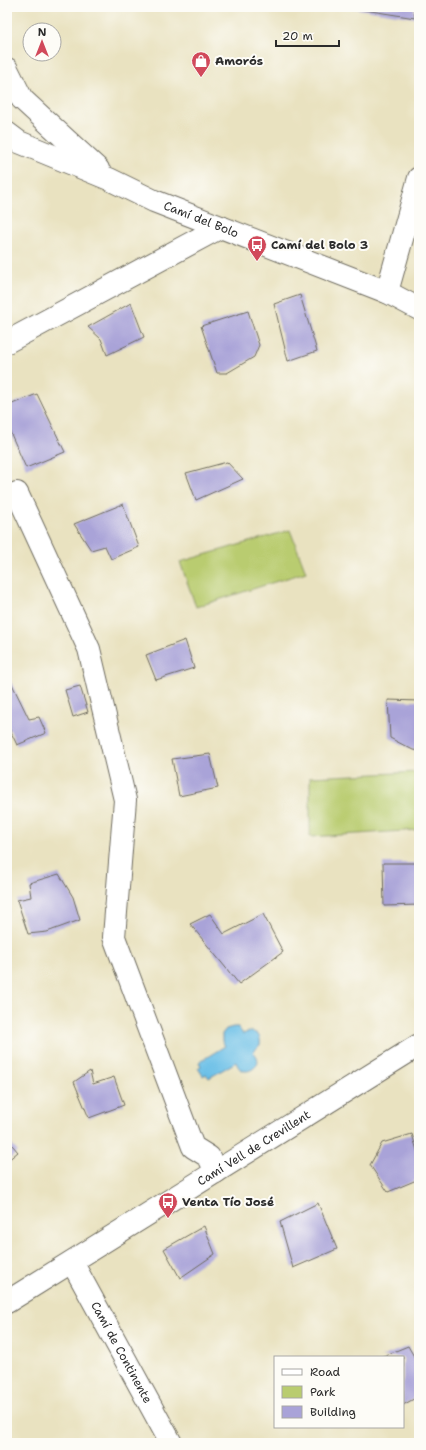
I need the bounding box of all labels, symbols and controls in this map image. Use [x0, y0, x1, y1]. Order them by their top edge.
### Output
north arrow [22, 22, 62, 62]
scale bar [276, 22, 339, 48]
text: N [38, 25, 47, 40]
text: 20 m [282, 28, 313, 44]
shop icon: Amorós [190, 50, 212, 78]
place label: Amorós [215, 53, 263, 69]
street label: Camí del Bolo [161, 198, 241, 241]
bus stop icon: Camí del Bolo 3 [246, 234, 268, 262]
place label: Camí del Bolo 3 [271, 237, 368, 253]
street label: Camí Vell de Crevillent [194, 1107, 314, 1189]
bus stop icon: Venta Tío José [157, 1191, 179, 1219]
place label: Venta Tío José [182, 1194, 274, 1210]
street label: Camí de Continente [87, 1299, 156, 1406]
legend [274, 1356, 404, 1428]
text: Road [310, 1364, 341, 1380]
text: Park [310, 1384, 336, 1400]
text: Building [310, 1404, 356, 1420]

